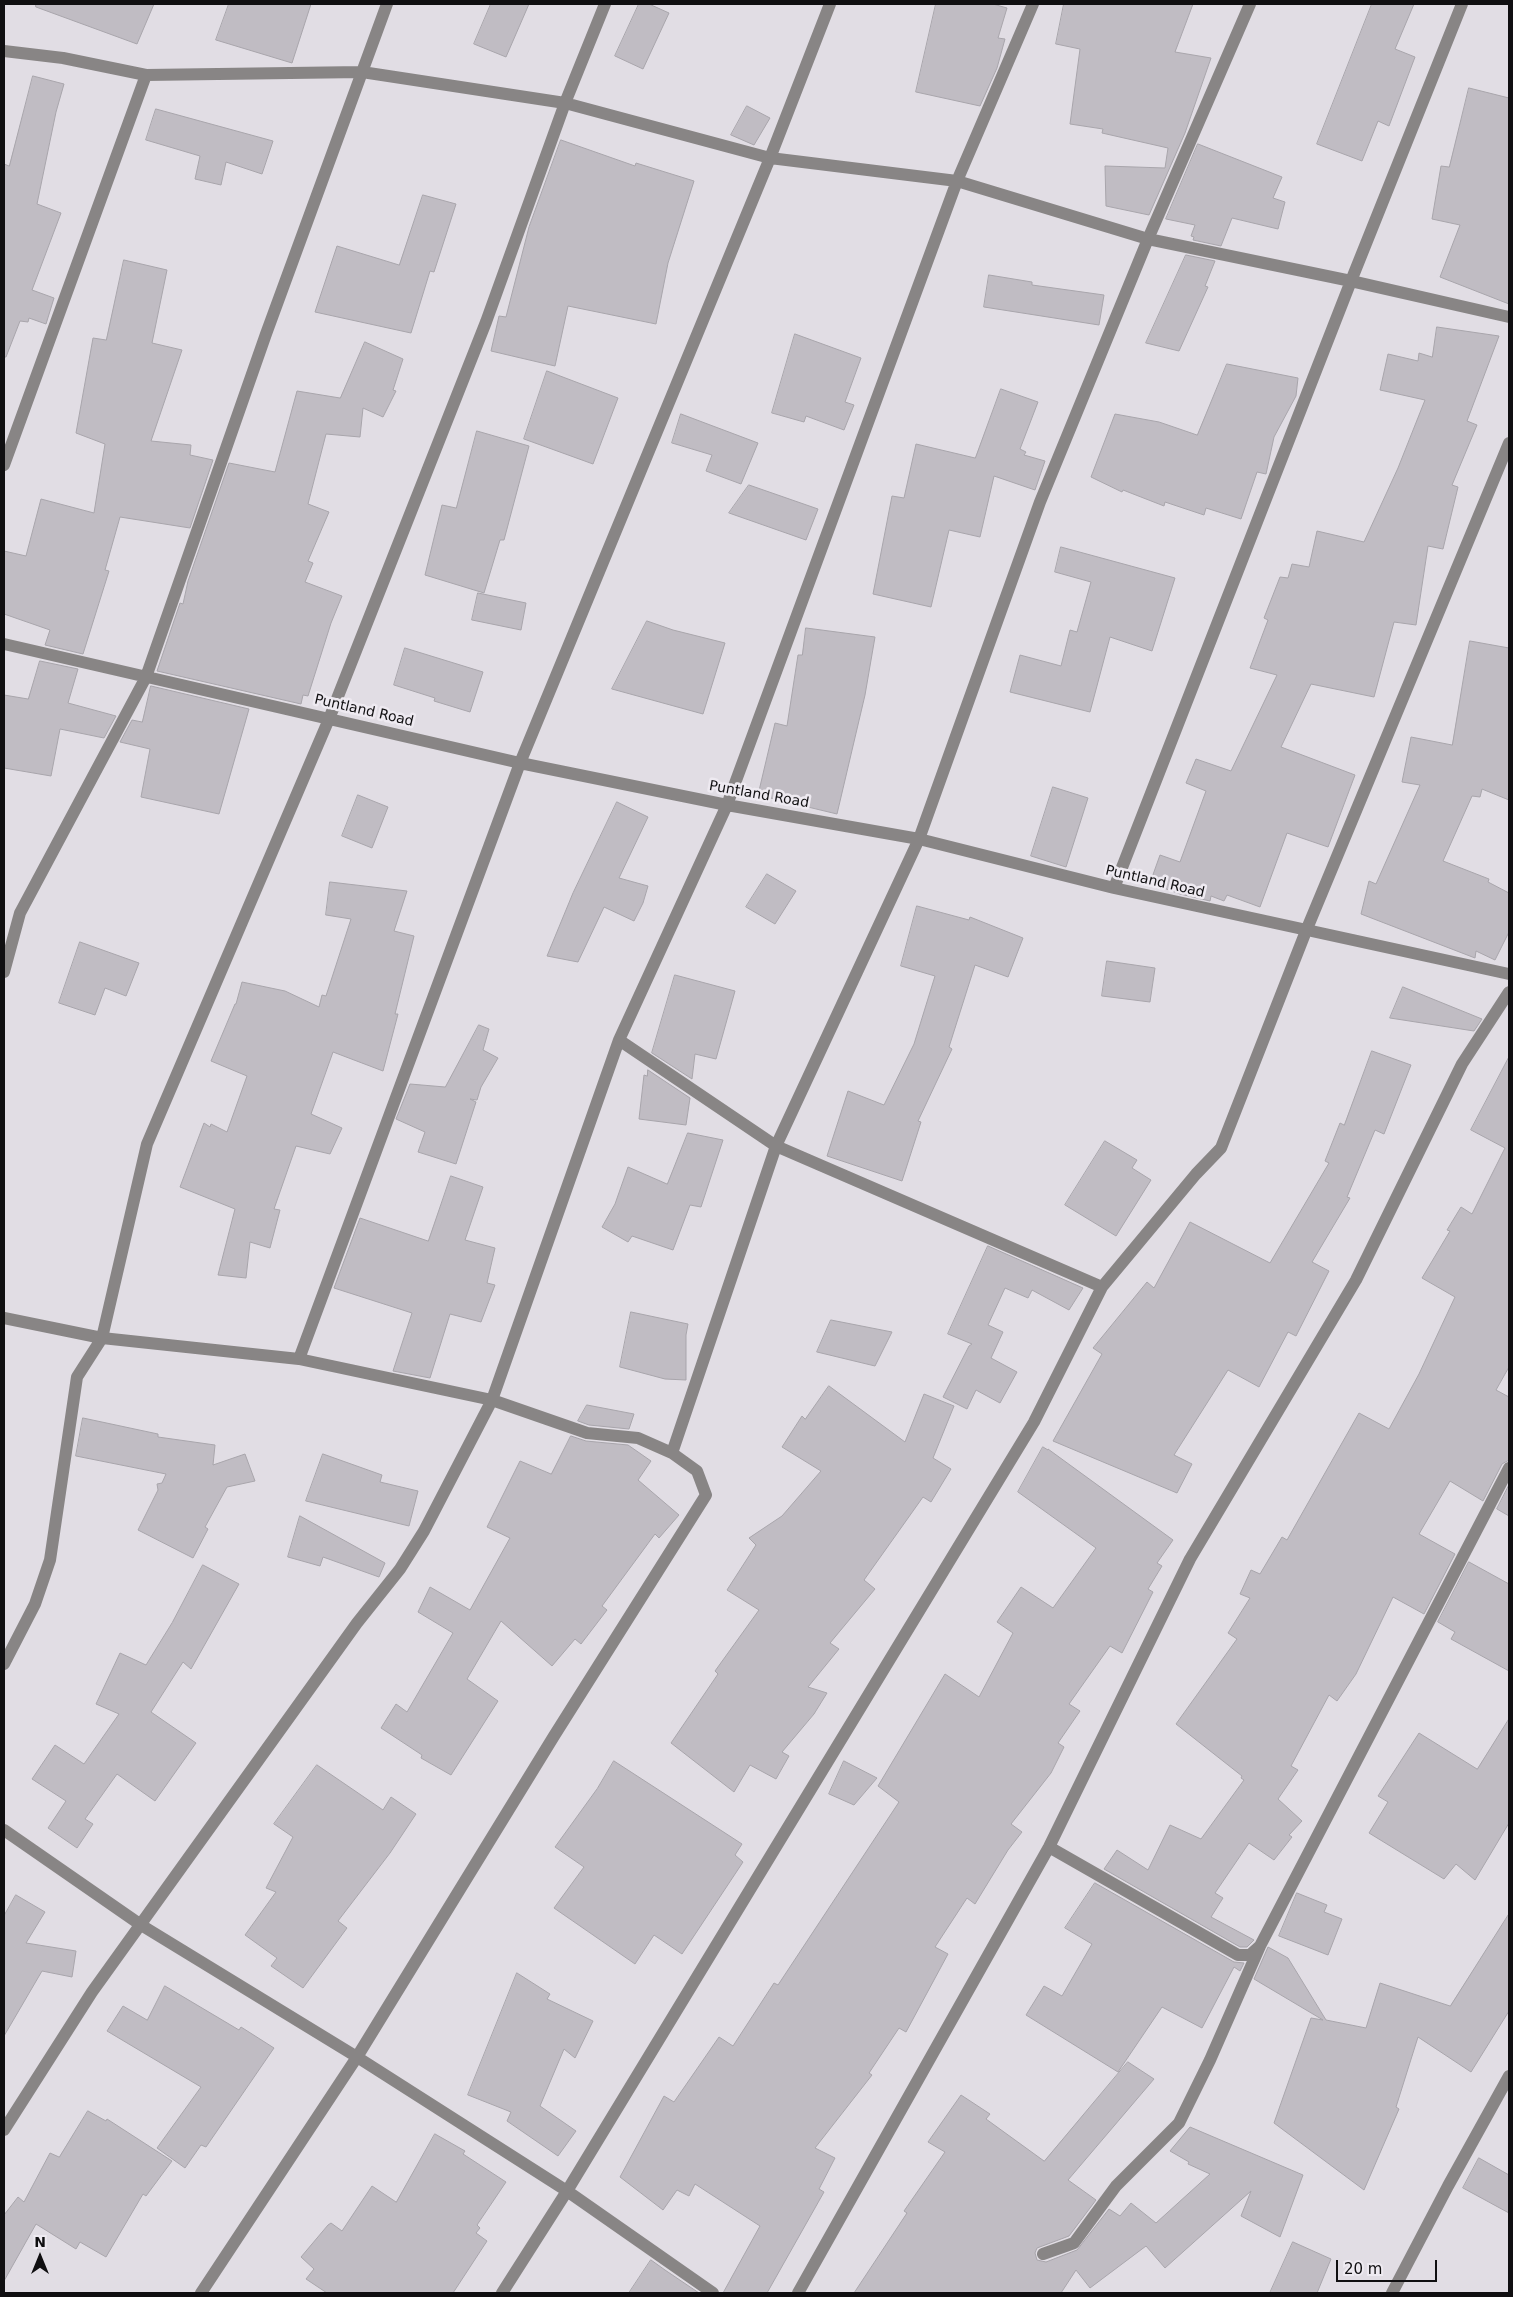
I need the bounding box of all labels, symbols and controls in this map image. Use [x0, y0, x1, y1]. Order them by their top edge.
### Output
street label: Puntland Road [313, 691, 415, 731]
street label: Puntland Road [708, 778, 810, 812]
street label: Puntland Road [1104, 862, 1206, 902]
north arrow [15, 2232, 65, 2282]
text: N [34, 2234, 46, 2250]
scale bar [1338, 2250, 1439, 2282]
text: 20 m [1344, 2260, 1382, 2278]

